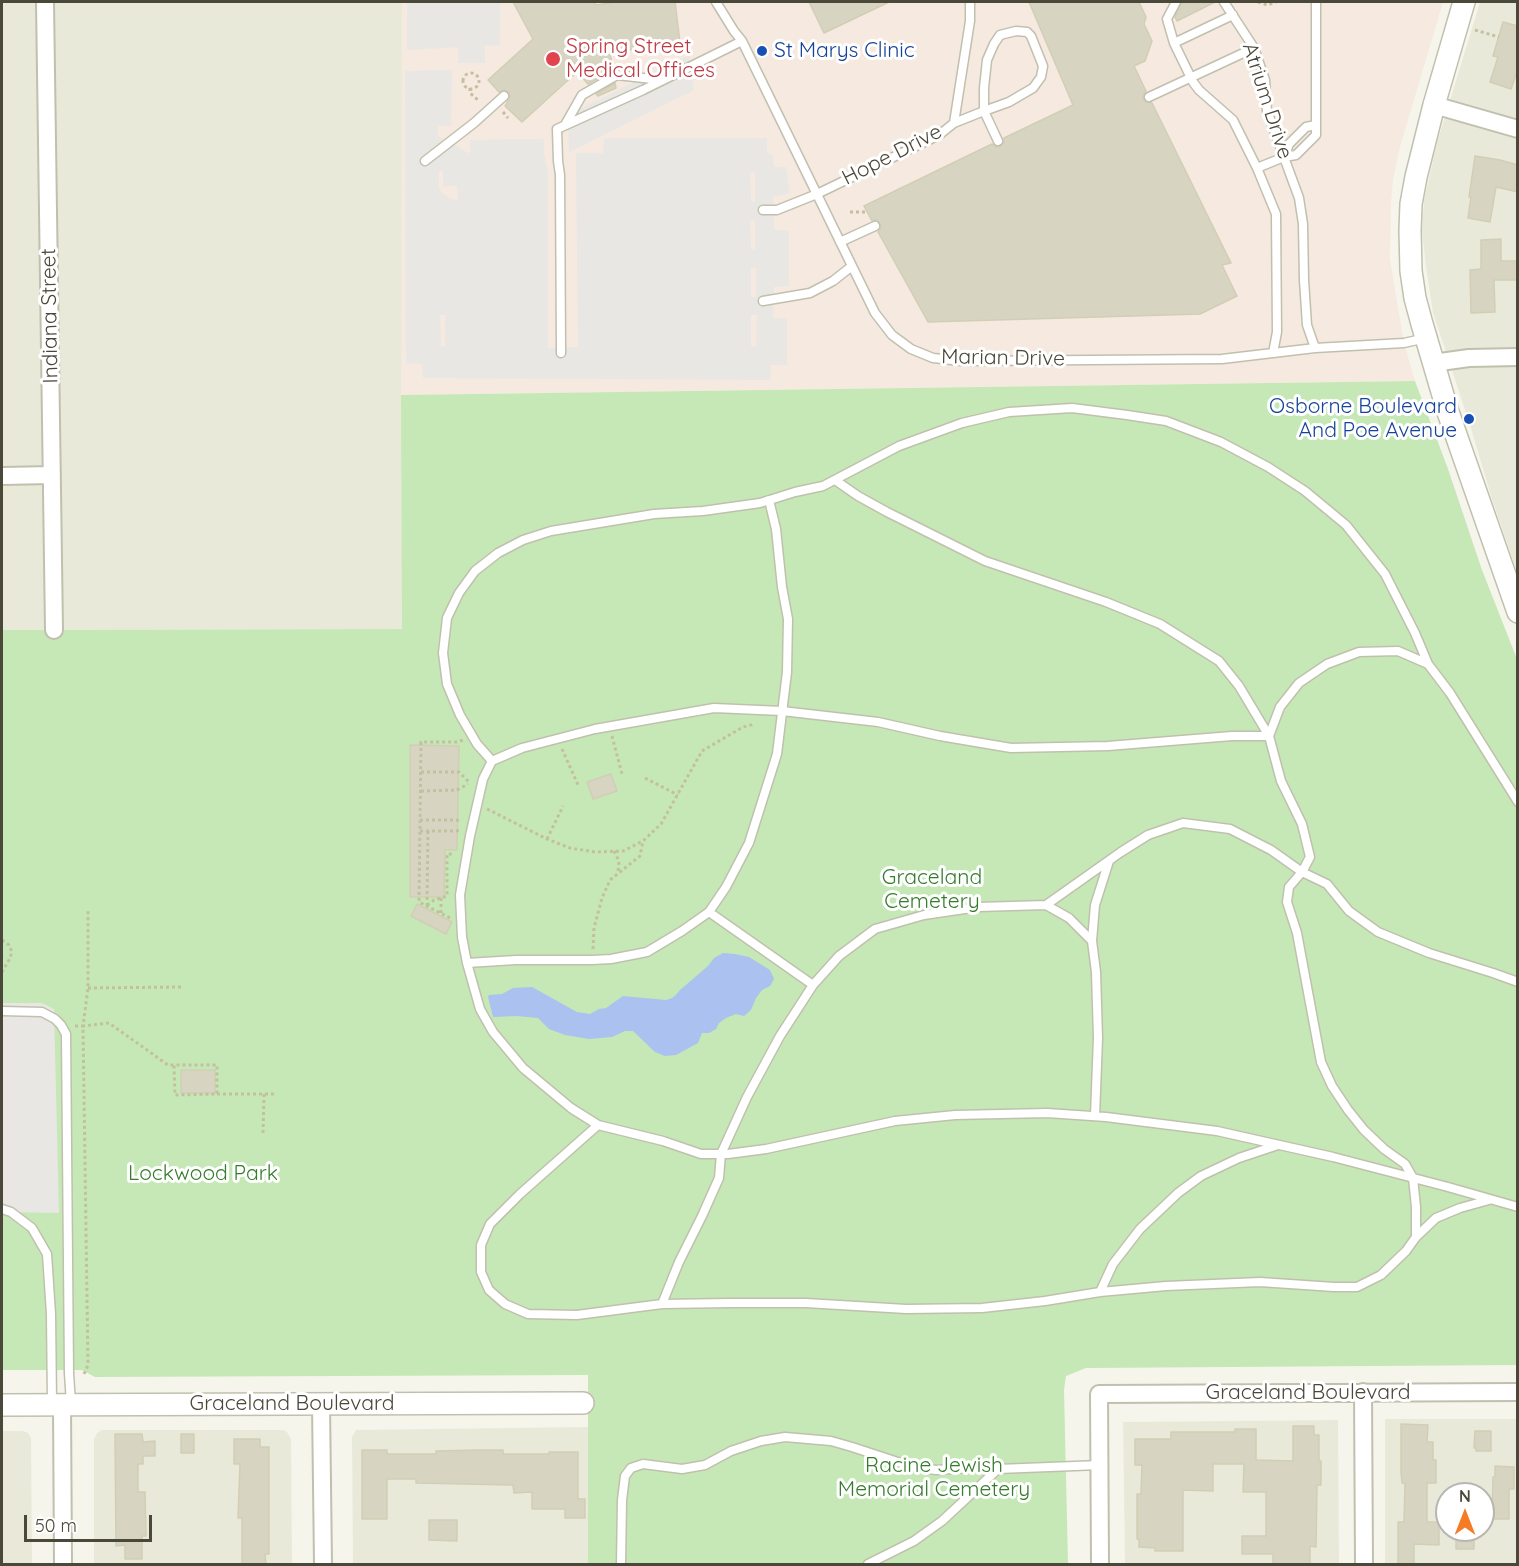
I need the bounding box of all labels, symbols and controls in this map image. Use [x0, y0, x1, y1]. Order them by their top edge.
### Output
place label: Spring Street Medical Offices [566, 34, 715, 84]
place label: St Marys Clinic [774, 38, 915, 64]
street label: Atrium Drive [1236, 40, 1298, 162]
marker: St Marys Clinic [755, 44, 769, 58]
marker: Spring Street Medical Offices [544, 50, 562, 68]
street label: Hope Drive [838, 119, 946, 191]
street label: Indiana Street [36, 248, 64, 384]
street label: Marian Drive [941, 344, 1065, 372]
place label: Osborne Boulevard And Poe Avenue [1269, 394, 1457, 444]
marker: Osborne Boulevard And Poe Avenue [1462, 412, 1476, 426]
park label: Graceland Cemetery [882, 865, 982, 915]
park label: Lockwood Park [128, 1161, 278, 1187]
street label: Graceland Boulevard [1206, 1380, 1410, 1406]
street label: Graceland Boulevard [190, 1391, 394, 1417]
park label: Racine Jewish Memorial Cemetery [838, 1453, 1030, 1503]
north arrow [1435, 1482, 1495, 1542]
text: N [1459, 1486, 1471, 1506]
scale bar [27, 1503, 154, 1541]
text: 50 m [35, 1514, 77, 1537]

